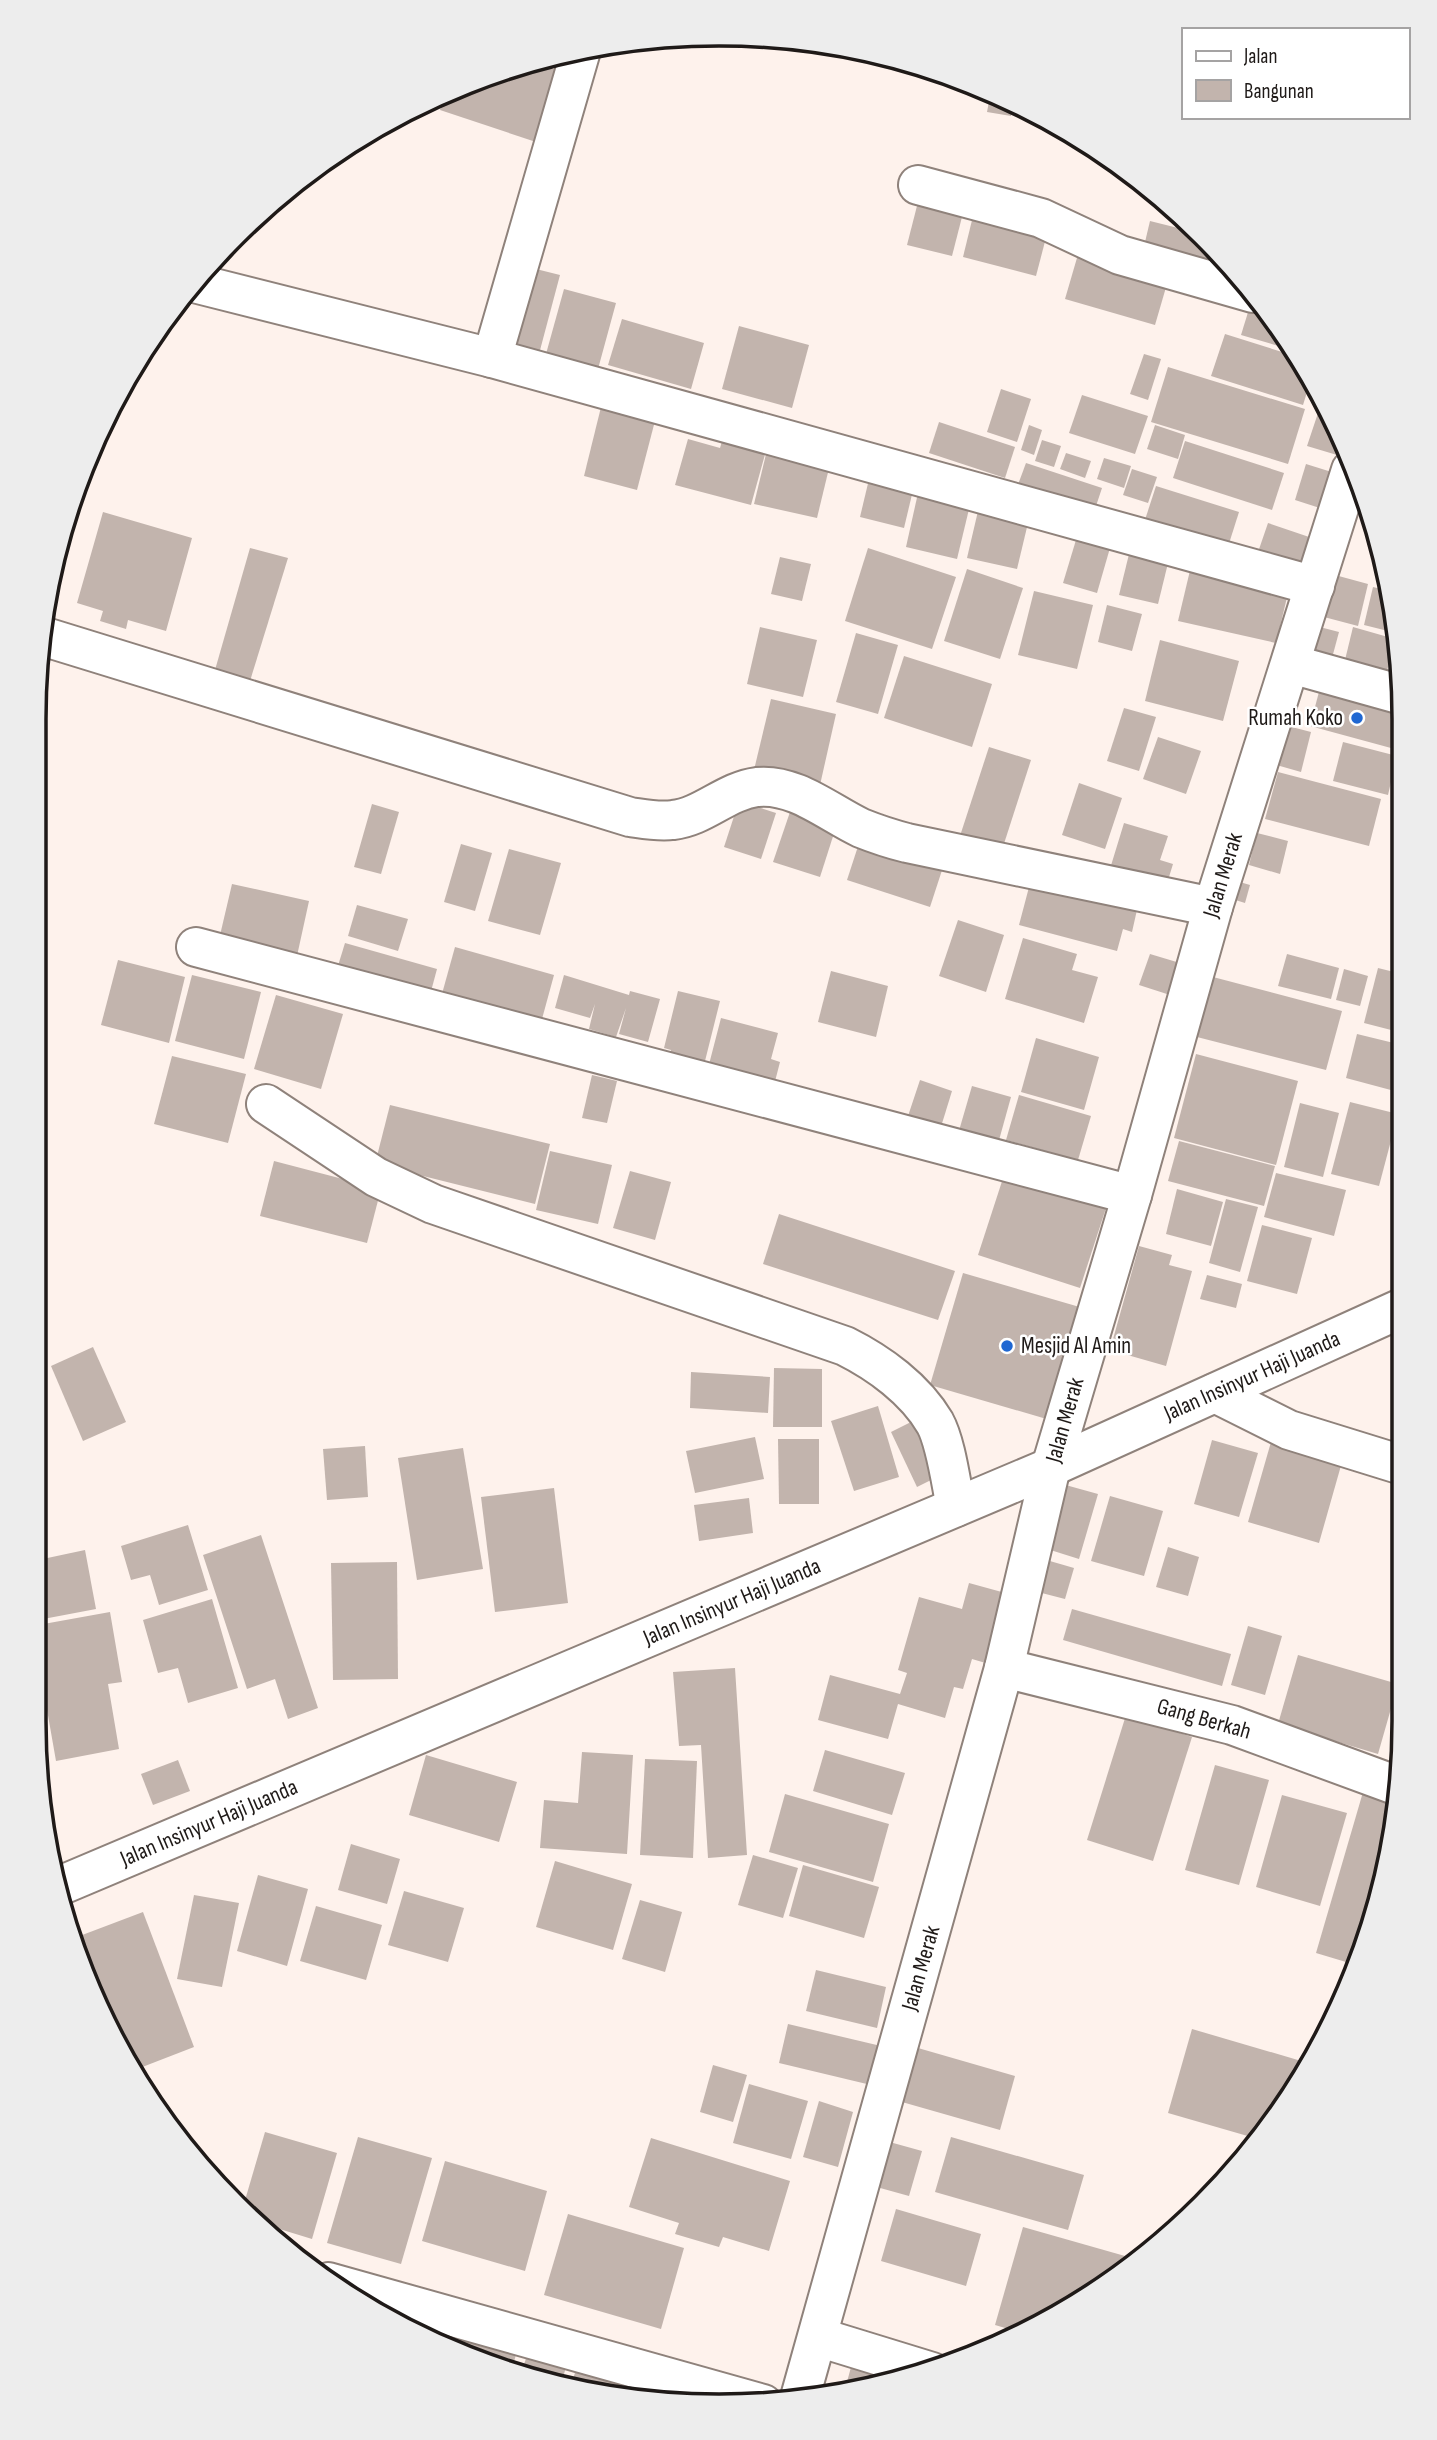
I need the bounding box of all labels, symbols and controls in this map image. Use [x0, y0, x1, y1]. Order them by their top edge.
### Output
legend [1182, 28, 1409, 119]
text: Jalan [1243, 44, 1277, 69]
text: Bangunan [1244, 79, 1314, 104]
place label: Rumah Koko [1248, 704, 1343, 732]
marker: Rumah Koko [1349, 710, 1365, 726]
street label: Jalan Merak [1197, 829, 1249, 922]
street label: Jalan Insinyur Haji Juanda [1159, 1325, 1344, 1428]
place label: Mesjid Al Amin [1021, 1332, 1131, 1360]
marker: Mesjid Al Amin [999, 1338, 1015, 1354]
street label: Jalan Merak [1039, 1374, 1091, 1467]
street label: Jalan Insinyur Haji Juanda [638, 1552, 825, 1652]
street label: Gang Berkah [1154, 1692, 1254, 1746]
street label: Jalan Insinyur Haji Juanda [115, 1773, 302, 1873]
street label: Jalan Merak [895, 1922, 947, 2015]

